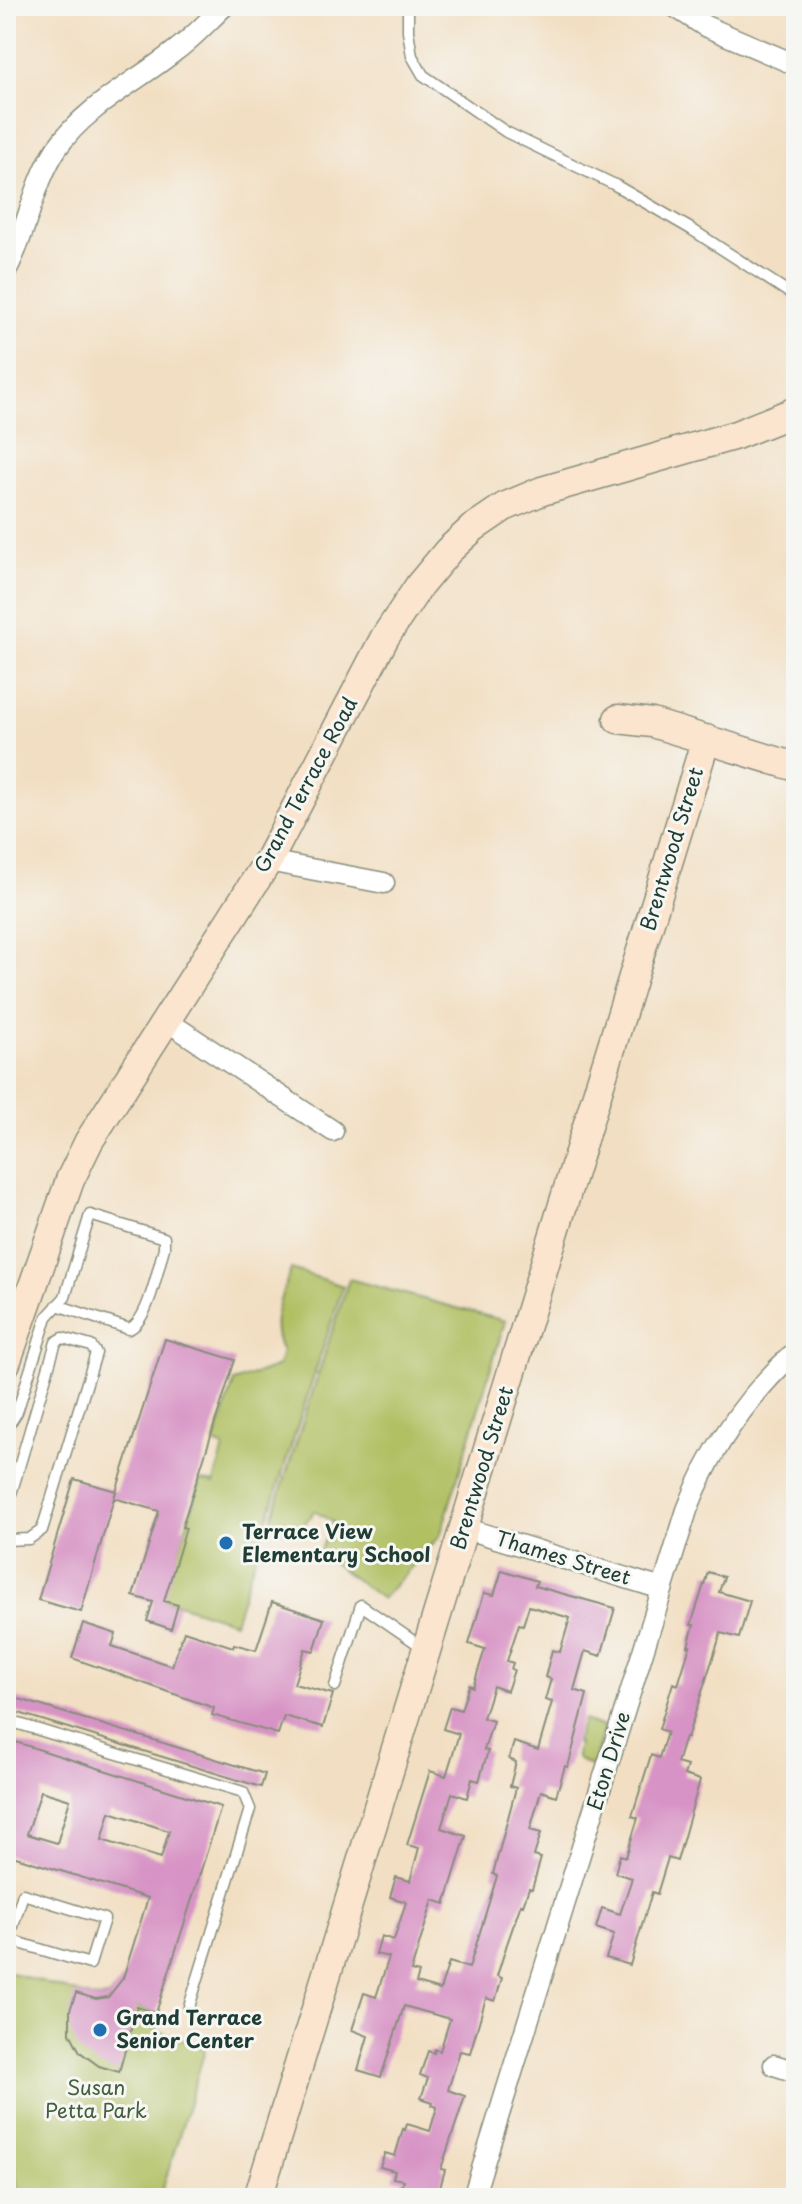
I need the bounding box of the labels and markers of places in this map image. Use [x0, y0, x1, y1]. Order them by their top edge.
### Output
place label: Terrace View Elementary School [242, 1516, 430, 1569]
marker: Terrace View Elementary School [217, 1534, 235, 1552]
place label: Grand Terrace Senior Center [116, 2002, 262, 2055]
marker: Grand Terrace Senior Center [91, 2021, 109, 2039]

